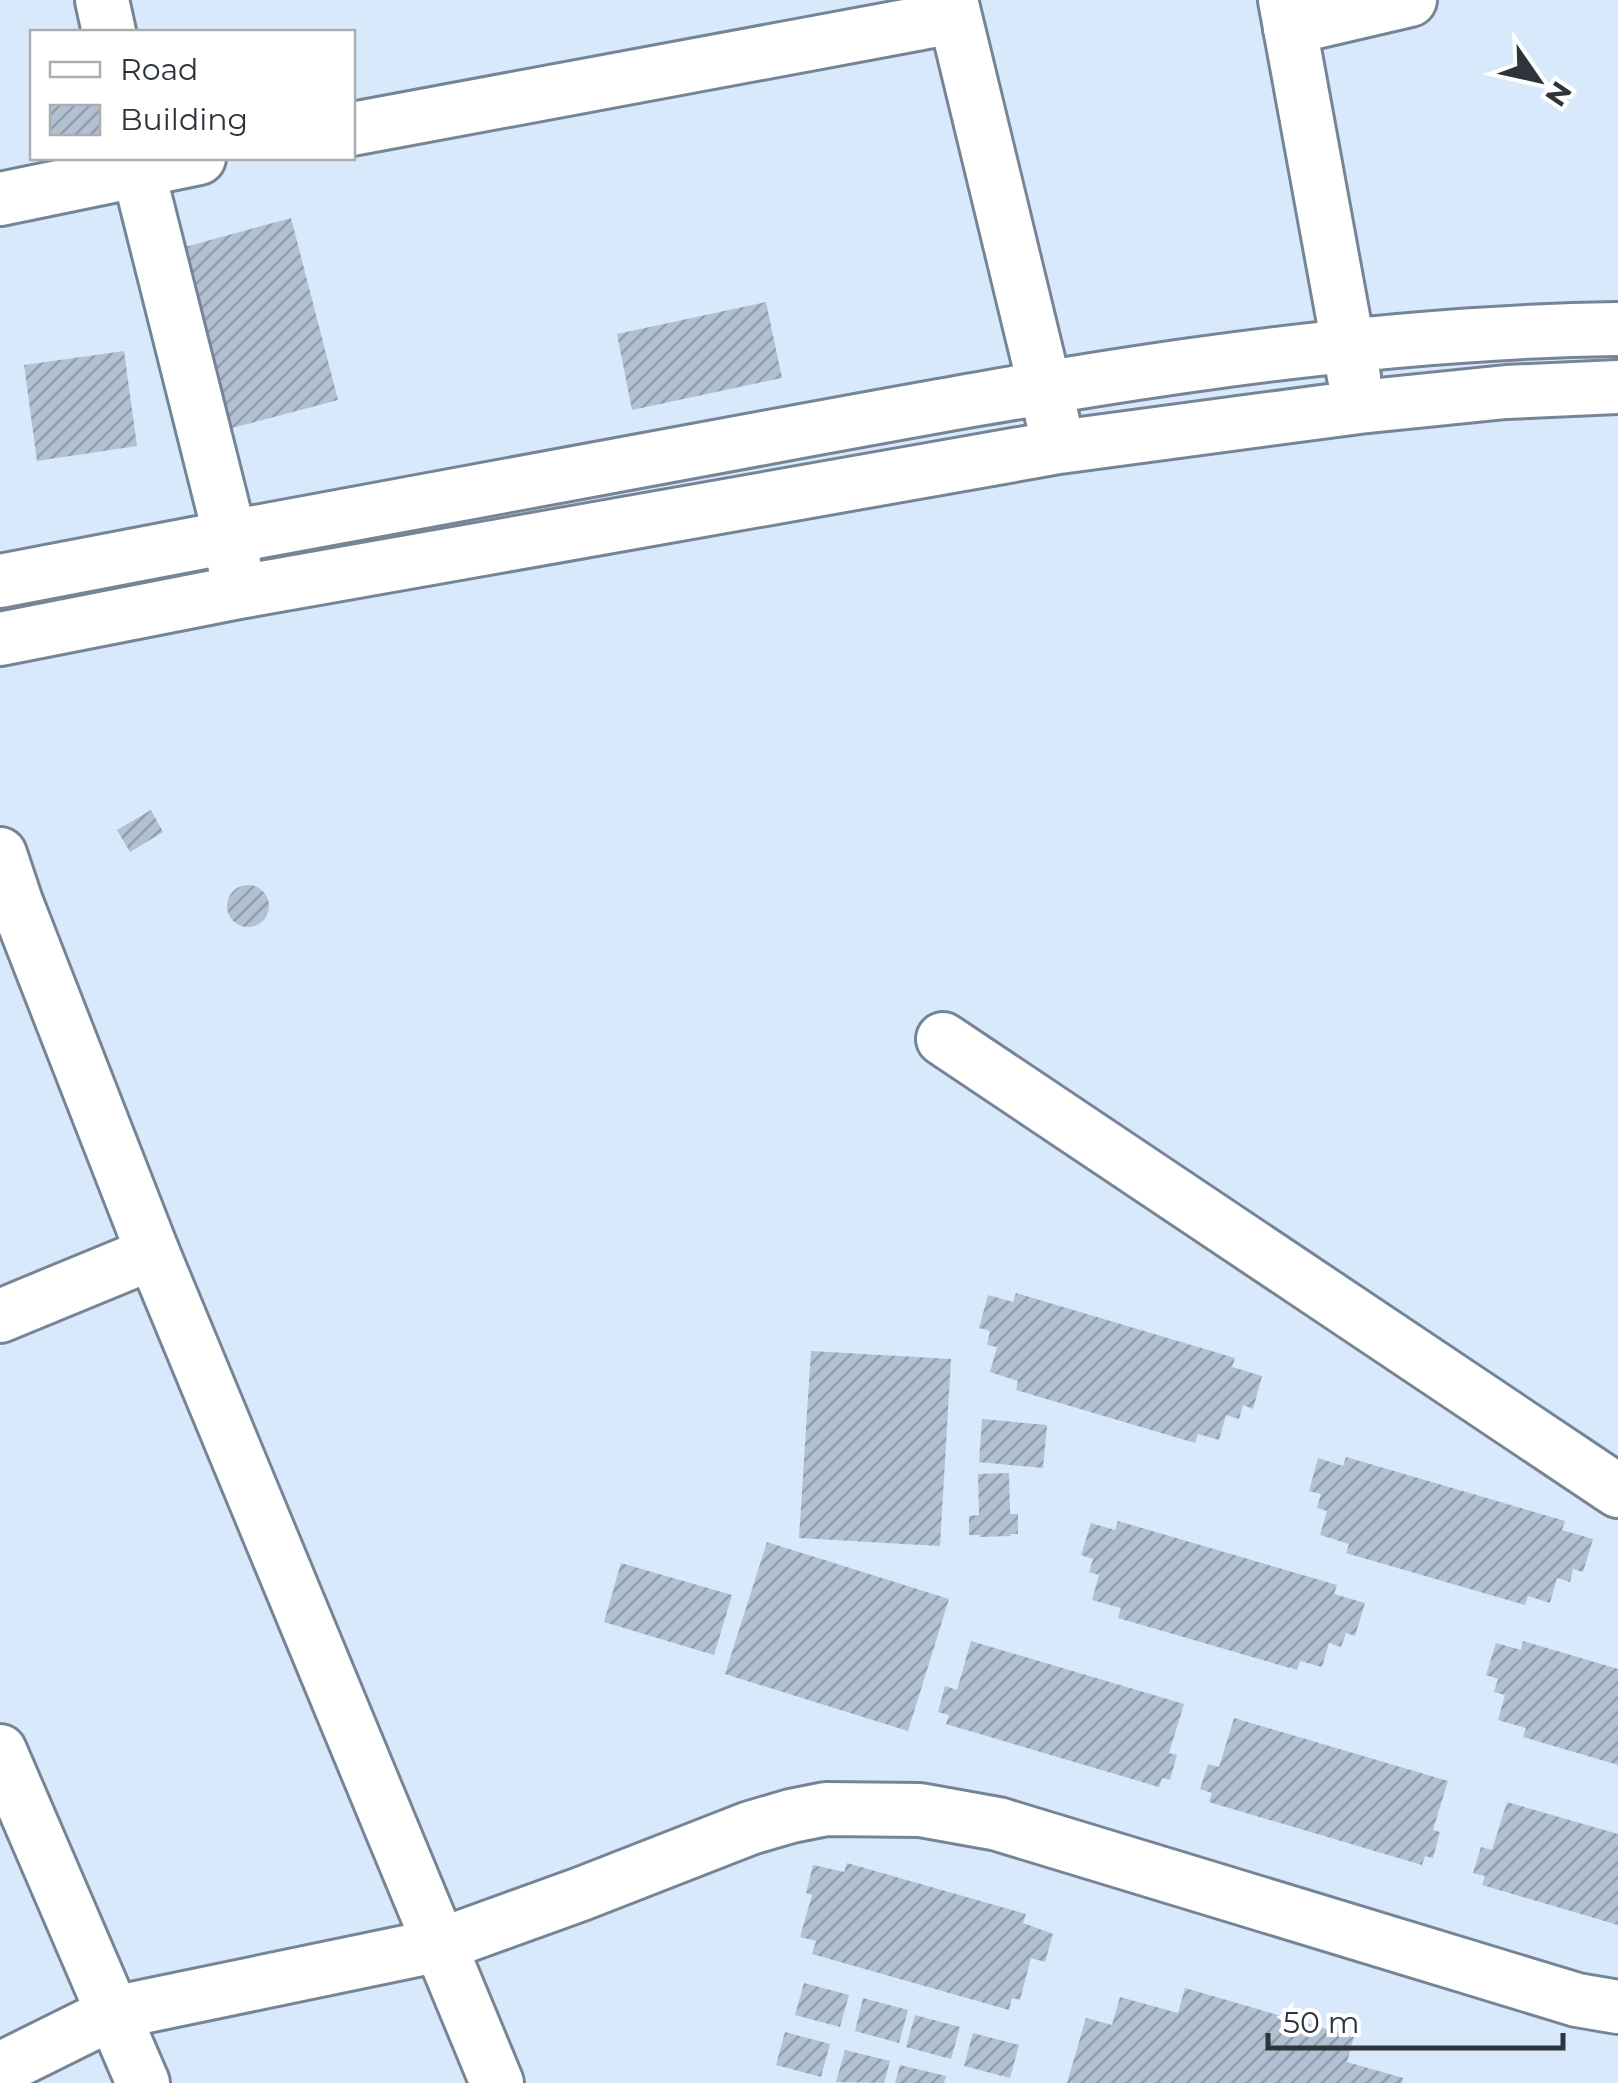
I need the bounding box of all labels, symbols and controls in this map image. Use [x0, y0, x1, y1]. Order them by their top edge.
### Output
legend [30, 30, 355, 160]
north arrow [1488, 30, 1588, 130]
text: Road [120, 51, 198, 88]
text: N [1538, 75, 1579, 113]
text: Building [120, 101, 248, 138]
scale bar [1268, 1988, 1563, 2050]
text: 50 m [1283, 2004, 1360, 2041]

